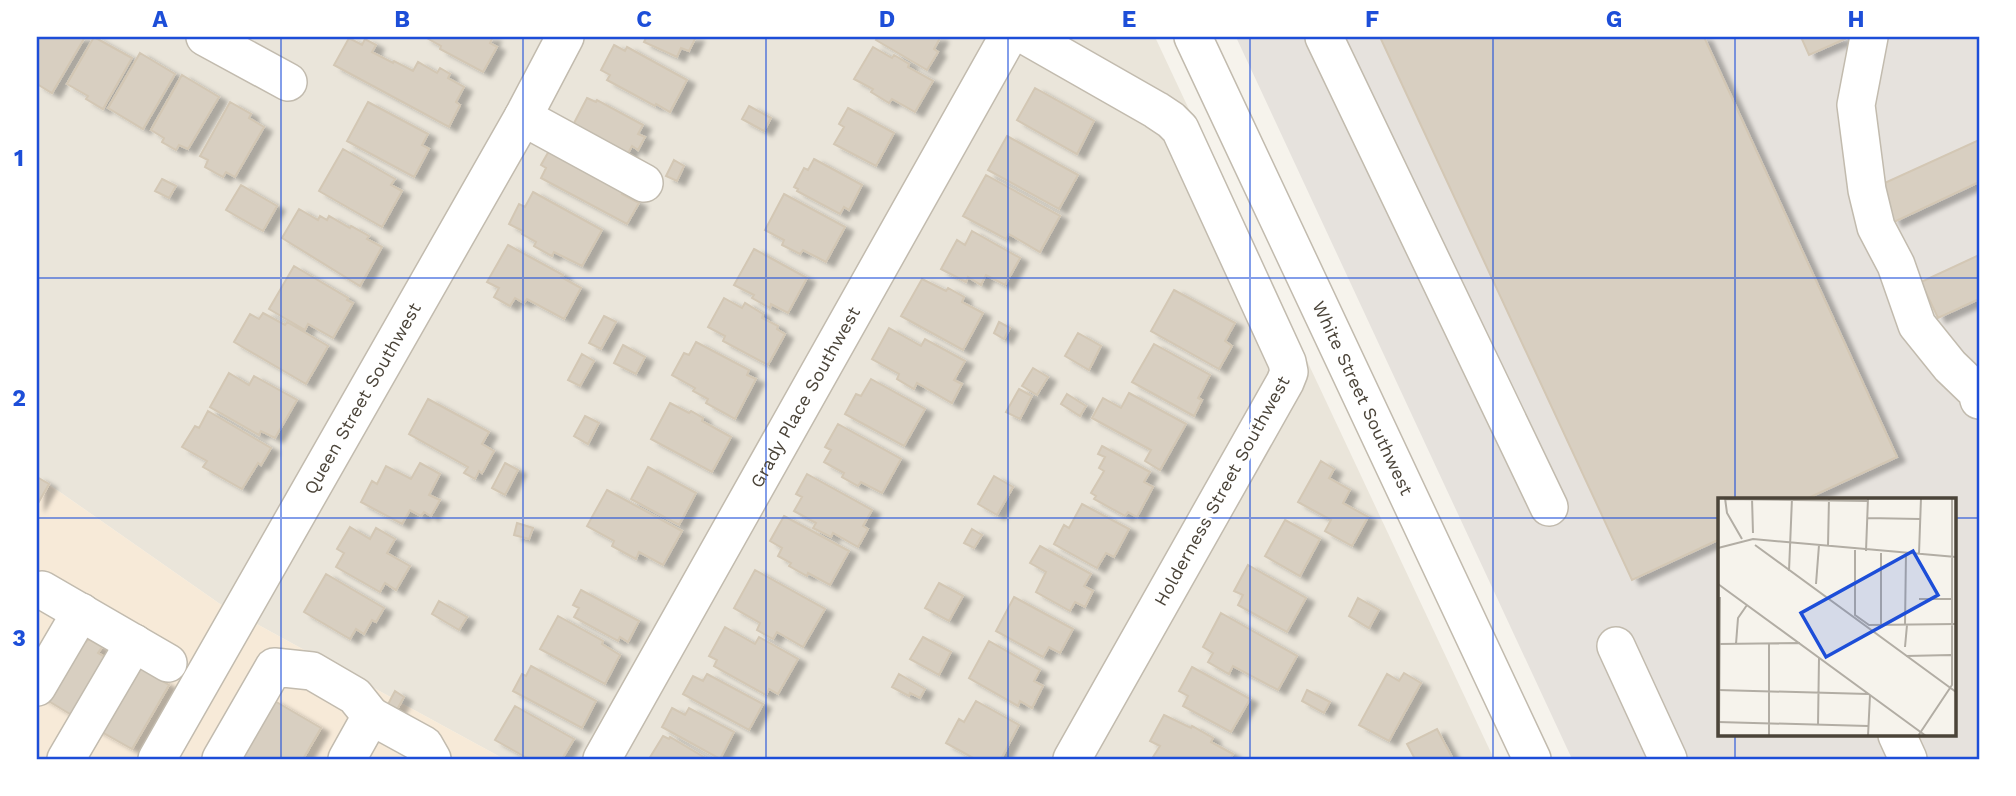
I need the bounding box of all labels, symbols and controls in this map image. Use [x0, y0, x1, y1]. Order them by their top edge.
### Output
text: A [152, 6, 168, 33]
text: B [394, 6, 410, 33]
text: C [636, 6, 652, 33]
text: D [879, 6, 895, 33]
text: E [1122, 6, 1136, 33]
text: F [1365, 6, 1379, 33]
text: G [1606, 6, 1622, 33]
text: H [1847, 6, 1865, 33]
text: 1 [14, 145, 24, 172]
street label: Queen Street Southwest [299, 298, 425, 498]
street label: White Street Southwest [1308, 298, 1418, 499]
street label: Grady Place Southwest [746, 303, 864, 491]
street label: Holderness Street Southwest [1149, 372, 1294, 609]
text: 2 [12, 385, 26, 412]
inset map [1718, 498, 1956, 736]
text: 3 [12, 625, 26, 652]

